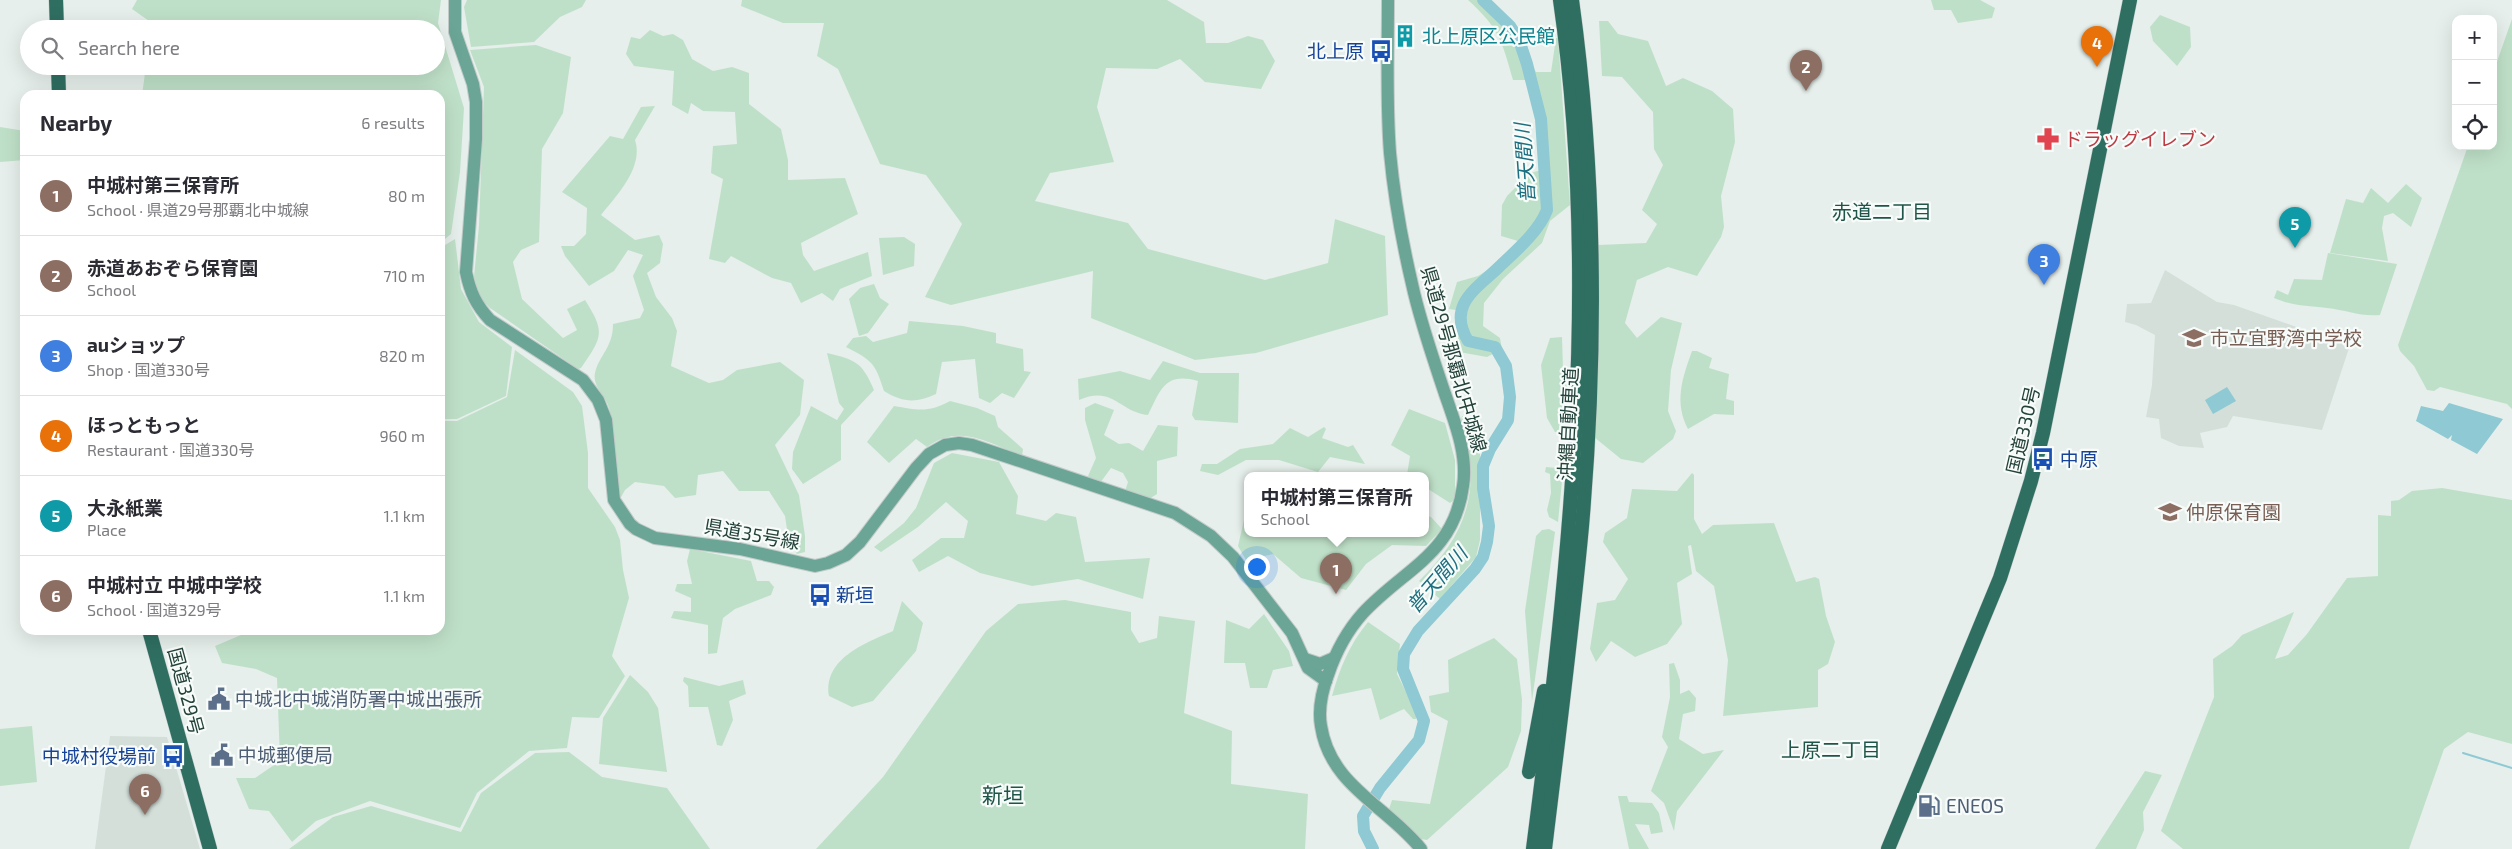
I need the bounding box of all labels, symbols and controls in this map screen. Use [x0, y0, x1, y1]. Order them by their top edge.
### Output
map controls [2452, 15, 2497, 150]
button: + [2452, 15, 2497, 60]
search box [20, 20, 445, 75]
building icon: 北上原区公民館 [1392, 23, 1418, 49]
place label: 北上原区公民館 [1422, 24, 1555, 47]
pin: 4 [2081, 26, 2113, 67]
icon: search [38, 34, 66, 62]
text: Search here [78, 36, 180, 59]
bus stop icon: 北上原 [1368, 38, 1394, 64]
place label: 北上原 [1307, 39, 1364, 62]
pin: 2 [1790, 50, 1822, 91]
button: − [2452, 60, 2497, 105]
button: locate [2452, 105, 2497, 150]
text: Nearby [40, 110, 112, 135]
text: 6 results [361, 113, 425, 132]
water label: 普天間川 [1509, 120, 1539, 204]
pharmacy icon: ドラッグイレブン [2035, 126, 2061, 152]
place label: ドラッグイレブン [2064, 127, 2216, 150]
text: 中城村第三保育所 [87, 173, 239, 196]
text: 1 [53, 186, 59, 205]
text: 80 m [388, 186, 425, 205]
district label: 赤道二丁目 [1832, 199, 1932, 223]
text: School · 県道29号那覇北中城線 [87, 200, 309, 219]
pin: 5 [2279, 207, 2311, 248]
pin: 3 [2028, 244, 2060, 285]
text: 赤道あおぞら保育園 [87, 256, 258, 279]
street label: 県道29号那覇北中城線 [1417, 263, 1492, 455]
text: 2 [51, 266, 61, 285]
text: 710 m [383, 266, 425, 285]
text: School [87, 280, 136, 299]
school or university icon: 市立宜野湾中学校 [2181, 325, 2207, 351]
place label: 市立宜野湾中学校 [2210, 326, 2362, 349]
text: auショップ [87, 333, 185, 356]
text: 3 [51, 346, 61, 365]
text: 820 m [379, 346, 425, 365]
text: Shop · 国道330号 [87, 360, 210, 379]
street label: 沖縄自動車道 [1553, 366, 1582, 482]
street label: 国道330号 [2001, 384, 2044, 476]
text: ほっともっと [87, 413, 201, 436]
text: 4 [51, 426, 61, 445]
text: 960 m [379, 426, 425, 445]
text: Restaurant · 国道330号 [87, 440, 254, 459]
bus stop icon: 中原 [2030, 446, 2056, 472]
place label: 中原 [2060, 447, 2098, 470]
popup [1244, 472, 1429, 537]
text: 中城村第三保育所 [1260, 485, 1413, 508]
text: 大永紙業 [87, 496, 163, 519]
school or university icon: 仲原保育園 [2157, 499, 2183, 525]
place label: 仲原保育園 [2186, 500, 2281, 523]
text: 5 [52, 506, 60, 525]
text: 1.1 km [384, 506, 425, 525]
text: School [1260, 509, 1310, 528]
street label: 県道35号線 [702, 514, 802, 553]
text: Place [87, 520, 126, 539]
water label: 普天間川 [1401, 540, 1473, 617]
pin: 1 [1320, 553, 1352, 594]
your location [1244, 554, 1270, 580]
text: 中城村立 中城中学校 [87, 573, 262, 596]
bus stop icon: 新垣 [807, 582, 833, 608]
place label: 新垣 [836, 583, 874, 606]
text: 6 [51, 586, 61, 605]
text: 1.1 km [384, 586, 425, 605]
text: School · 国道329号 [87, 600, 222, 619]
street label: 国道329号 [164, 645, 209, 737]
public building icon: 中城北中城消防署中城出張所 [206, 686, 232, 712]
place label: 中城北中城消防署中城出張所 [235, 687, 482, 710]
district label: 上原二丁目 [1781, 737, 1881, 761]
public building icon: 中城郵便局 [209, 742, 235, 768]
bus stop icon: 中城村役場前 [160, 743, 186, 769]
place label: 中城郵便局 [238, 743, 333, 766]
place label: 中城村役場前 [42, 744, 156, 767]
pin: 6 [129, 774, 161, 815]
district label: 新垣 [982, 782, 1024, 807]
fuel station icon: ENEOS [1916, 793, 1942, 819]
place label: ENEOS [1946, 794, 2004, 817]

